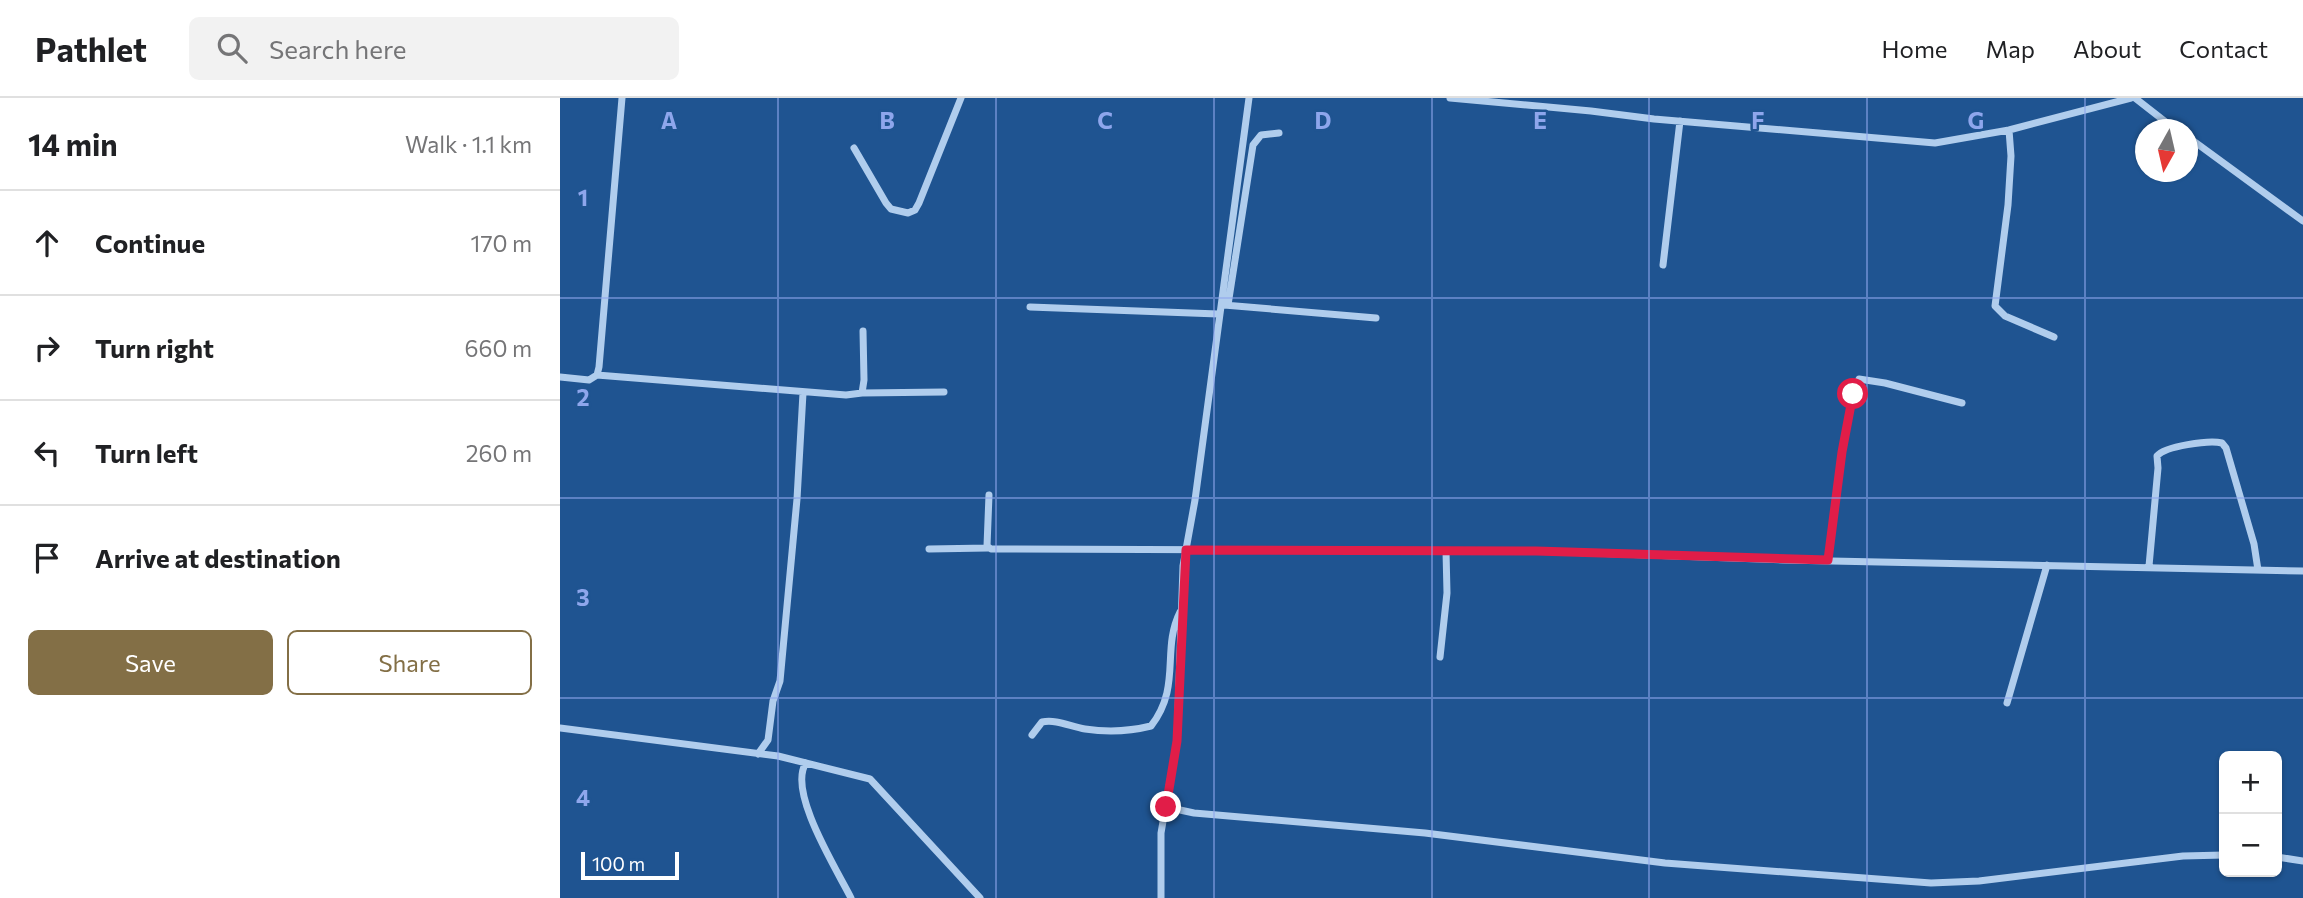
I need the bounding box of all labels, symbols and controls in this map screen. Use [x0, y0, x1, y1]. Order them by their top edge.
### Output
search box [189, 17, 679, 80]
text: Pathlet [35, 28, 147, 69]
icon: search [213, 29, 251, 67]
text: Search here [269, 33, 407, 64]
text: Home [1882, 34, 1948, 63]
text: Map [1986, 34, 2035, 63]
text: About [2073, 34, 2141, 63]
text: Contact [2179, 34, 2268, 63]
text: A [661, 106, 678, 134]
text: B [879, 106, 895, 134]
text: C [1097, 106, 1113, 134]
text: D [1315, 106, 1332, 134]
text: E [1533, 106, 1547, 134]
text: F [1751, 106, 1765, 134]
text: G [1968, 106, 1984, 134]
north arrow [2135, 119, 2198, 182]
text: 14 min [28, 125, 118, 162]
text: Walk · 1.1 km [405, 130, 532, 158]
text: 1 [578, 183, 588, 211]
icon: ahead [28, 224, 66, 262]
text: Continue [95, 227, 205, 258]
text: 170 m [471, 229, 532, 257]
icon: right [28, 329, 66, 367]
text: Turn right [95, 332, 214, 363]
text: 660 m [465, 334, 532, 362]
route start [1837, 378, 1868, 409]
text: 2 [576, 383, 590, 411]
icon: left [28, 434, 66, 472]
text: Turn left [95, 437, 198, 468]
text: 260 m [466, 439, 532, 467]
icon: arrive [28, 539, 66, 577]
text: Arrive at destination [95, 542, 341, 573]
text: 3 [576, 583, 590, 611]
button: Save [28, 630, 273, 695]
button: Share [287, 630, 532, 695]
map controls [2219, 751, 2282, 877]
button: + [2219, 751, 2282, 814]
text: 4 [576, 783, 590, 811]
route end [1150, 791, 1181, 822]
button: − [2219, 814, 2282, 877]
scale bar [581, 849, 679, 881]
text: 100 m [592, 852, 645, 875]

